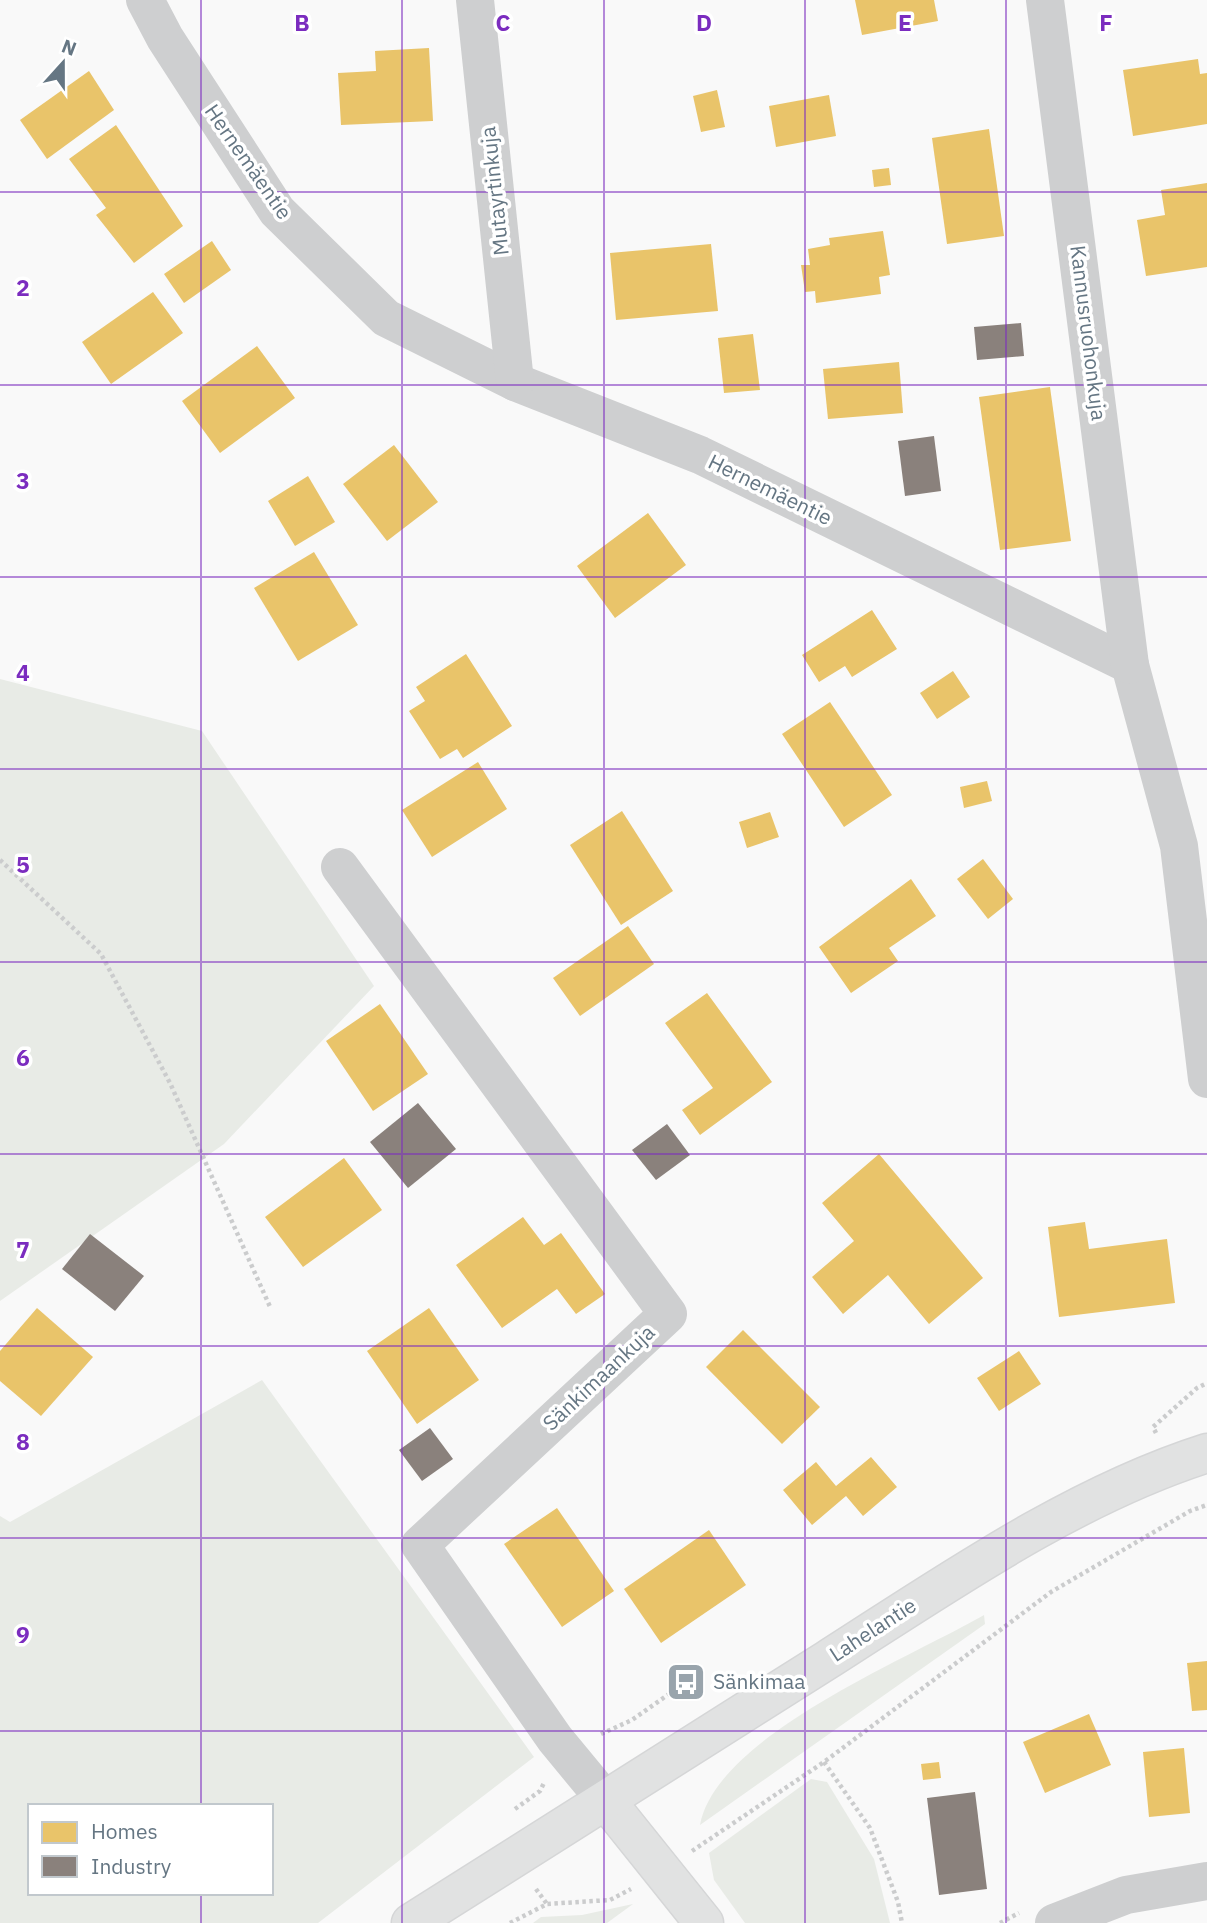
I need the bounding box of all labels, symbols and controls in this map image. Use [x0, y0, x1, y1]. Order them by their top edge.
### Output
text: B [294, 7, 310, 37]
text: C [496, 7, 511, 37]
text: D [696, 7, 712, 37]
text: E [898, 7, 912, 37]
text: F [1099, 7, 1113, 37]
north arrow [28, 28, 98, 98]
text: N [58, 33, 80, 61]
street label: Hernemäentie [199, 98, 299, 225]
street label: Mutayrtinkuja [473, 125, 515, 257]
street label: Kannusruohonkuja [1064, 244, 1114, 422]
text: 2 [16, 272, 30, 302]
street label: Hernemäentie [704, 447, 837, 531]
text: 3 [16, 465, 30, 495]
text: 4 [16, 657, 30, 687]
text: 5 [16, 849, 30, 879]
text: 6 [16, 1042, 30, 1072]
text: 7 [16, 1234, 30, 1264]
street label: Sänkimaankuja [536, 1318, 660, 1436]
text: 8 [16, 1426, 30, 1456]
street label: Lahelantie [824, 1591, 921, 1668]
text: 9 [16, 1619, 30, 1649]
bus stop icon: Sänkimaa [665, 1661, 707, 1703]
place label: Sänkimaa [713, 1667, 805, 1695]
legend [28, 1804, 273, 1895]
text: Homes [91, 1817, 158, 1845]
text: Industry [91, 1852, 172, 1880]

